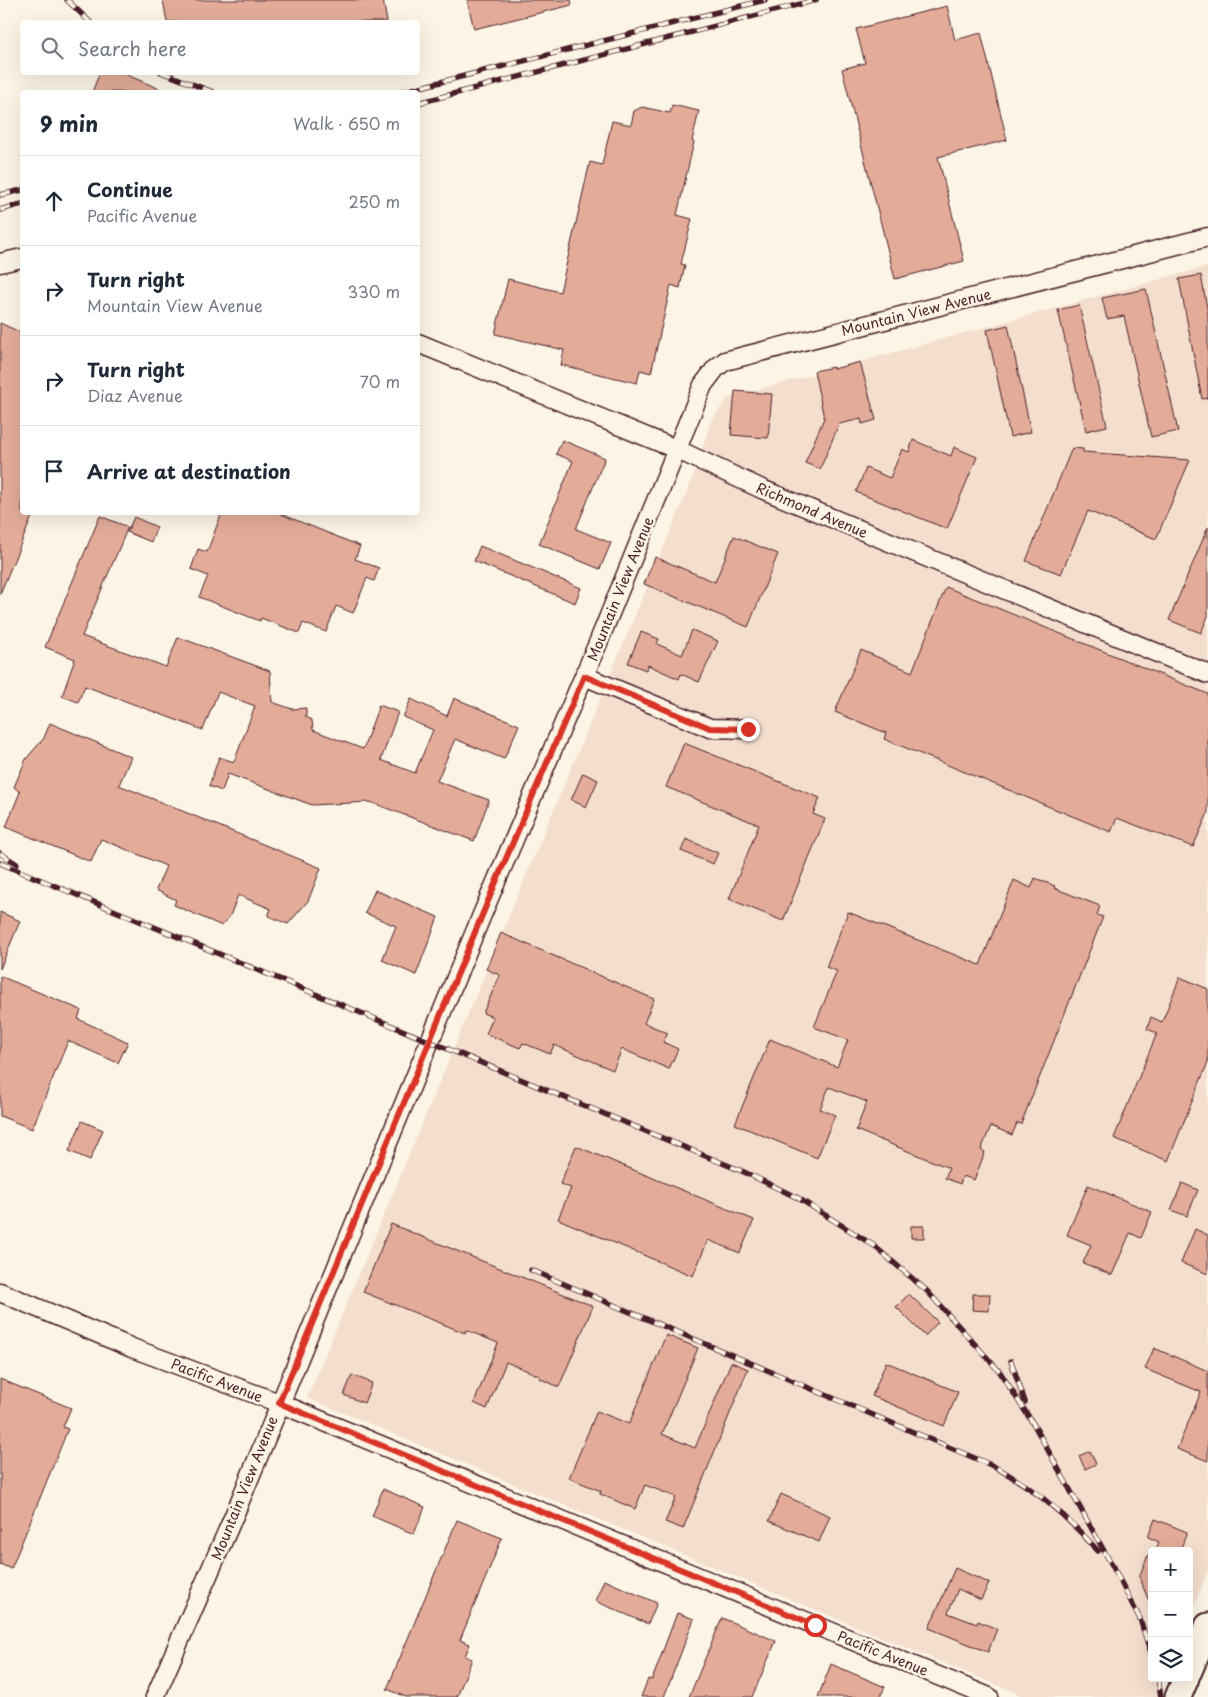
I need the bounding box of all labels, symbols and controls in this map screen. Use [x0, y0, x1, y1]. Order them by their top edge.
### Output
search box [20, 20, 420, 75]
icon: search [38, 34, 66, 62]
text: Search here [78, 34, 187, 62]
text: 9 min [40, 107, 98, 139]
text: Walk · 650 m [293, 111, 400, 135]
text: Continue [87, 175, 173, 203]
icon: ahead [40, 187, 68, 215]
text: 250 m [349, 189, 400, 213]
text: Pacific Avenue [87, 203, 197, 227]
text: Turn right [87, 265, 185, 293]
icon: right [40, 277, 68, 305]
text: 330 m [347, 279, 400, 303]
street label: Mountain View Avenue [839, 283, 993, 341]
text: Mountain View Avenue [87, 293, 263, 317]
text: Turn right [87, 355, 185, 383]
icon: right [40, 367, 68, 395]
text: 70 m [360, 369, 400, 393]
text: Diaz Avenue [87, 383, 183, 407]
icon: arrive [40, 457, 68, 485]
text: Arrive at destination [87, 457, 291, 485]
street label: Richmond Avenue [753, 477, 871, 543]
street label: Mountain View Avenue [581, 513, 659, 664]
route end [737, 718, 760, 741]
street label: Pacific Avenue [168, 1353, 266, 1407]
street label: Mountain View Avenue [205, 1412, 283, 1563]
map controls [1148, 1547, 1193, 1682]
button: + [1148, 1547, 1193, 1592]
button: − [1148, 1592, 1193, 1637]
route start [804, 1614, 827, 1637]
street label: Pacific Avenue [834, 1625, 932, 1681]
button: layers [1148, 1637, 1193, 1682]

